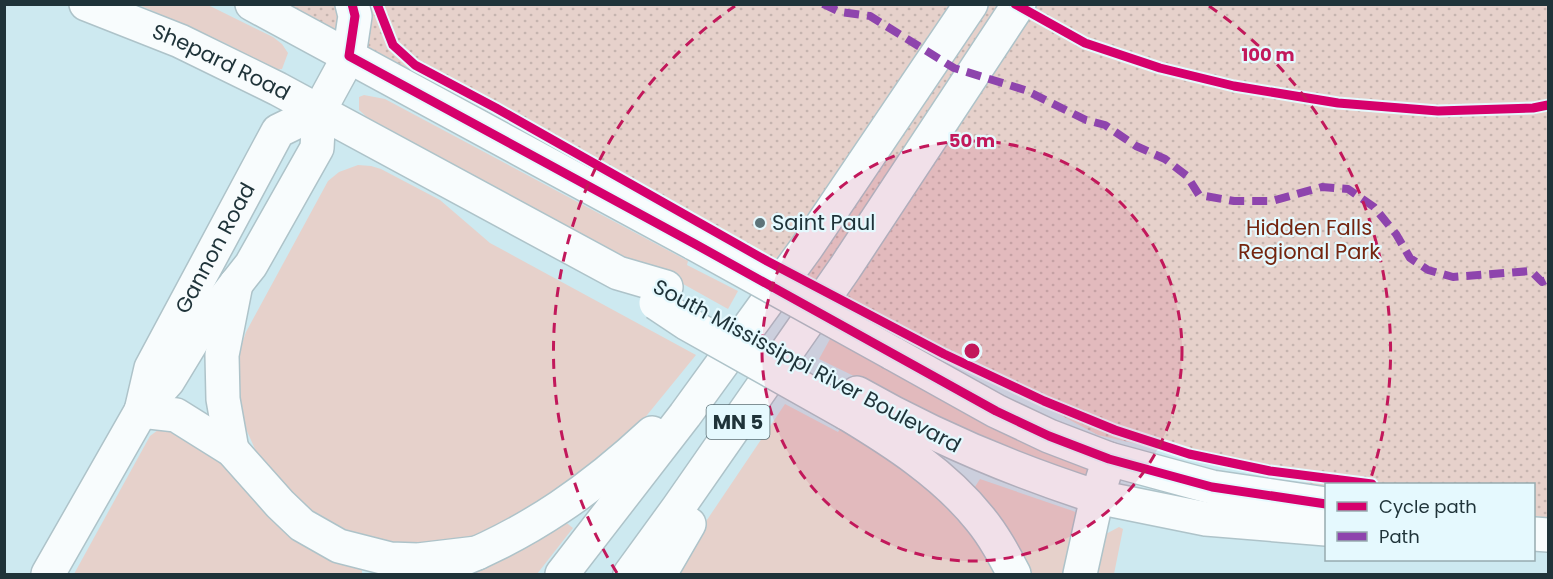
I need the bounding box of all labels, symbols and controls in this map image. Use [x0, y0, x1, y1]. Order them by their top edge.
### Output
street label: Shepard Road [148, 17, 295, 107]
text: 100 m [1241, 42, 1295, 67]
text: 50 m [949, 128, 995, 153]
street label: Gannon Road [168, 177, 262, 319]
place label: Saint Paul [772, 208, 875, 237]
park label: Hidden Falls Regional Park [1238, 213, 1380, 266]
marker: Saint Paul [753, 216, 767, 230]
street label: South Mississippi River Boulevard [648, 272, 966, 459]
centre of rings [962, 341, 982, 361]
road number: MN 5 [706, 405, 770, 439]
legend [1325, 483, 1535, 561]
text: Cycle path [1379, 494, 1477, 519]
text: Path [1379, 524, 1420, 549]

